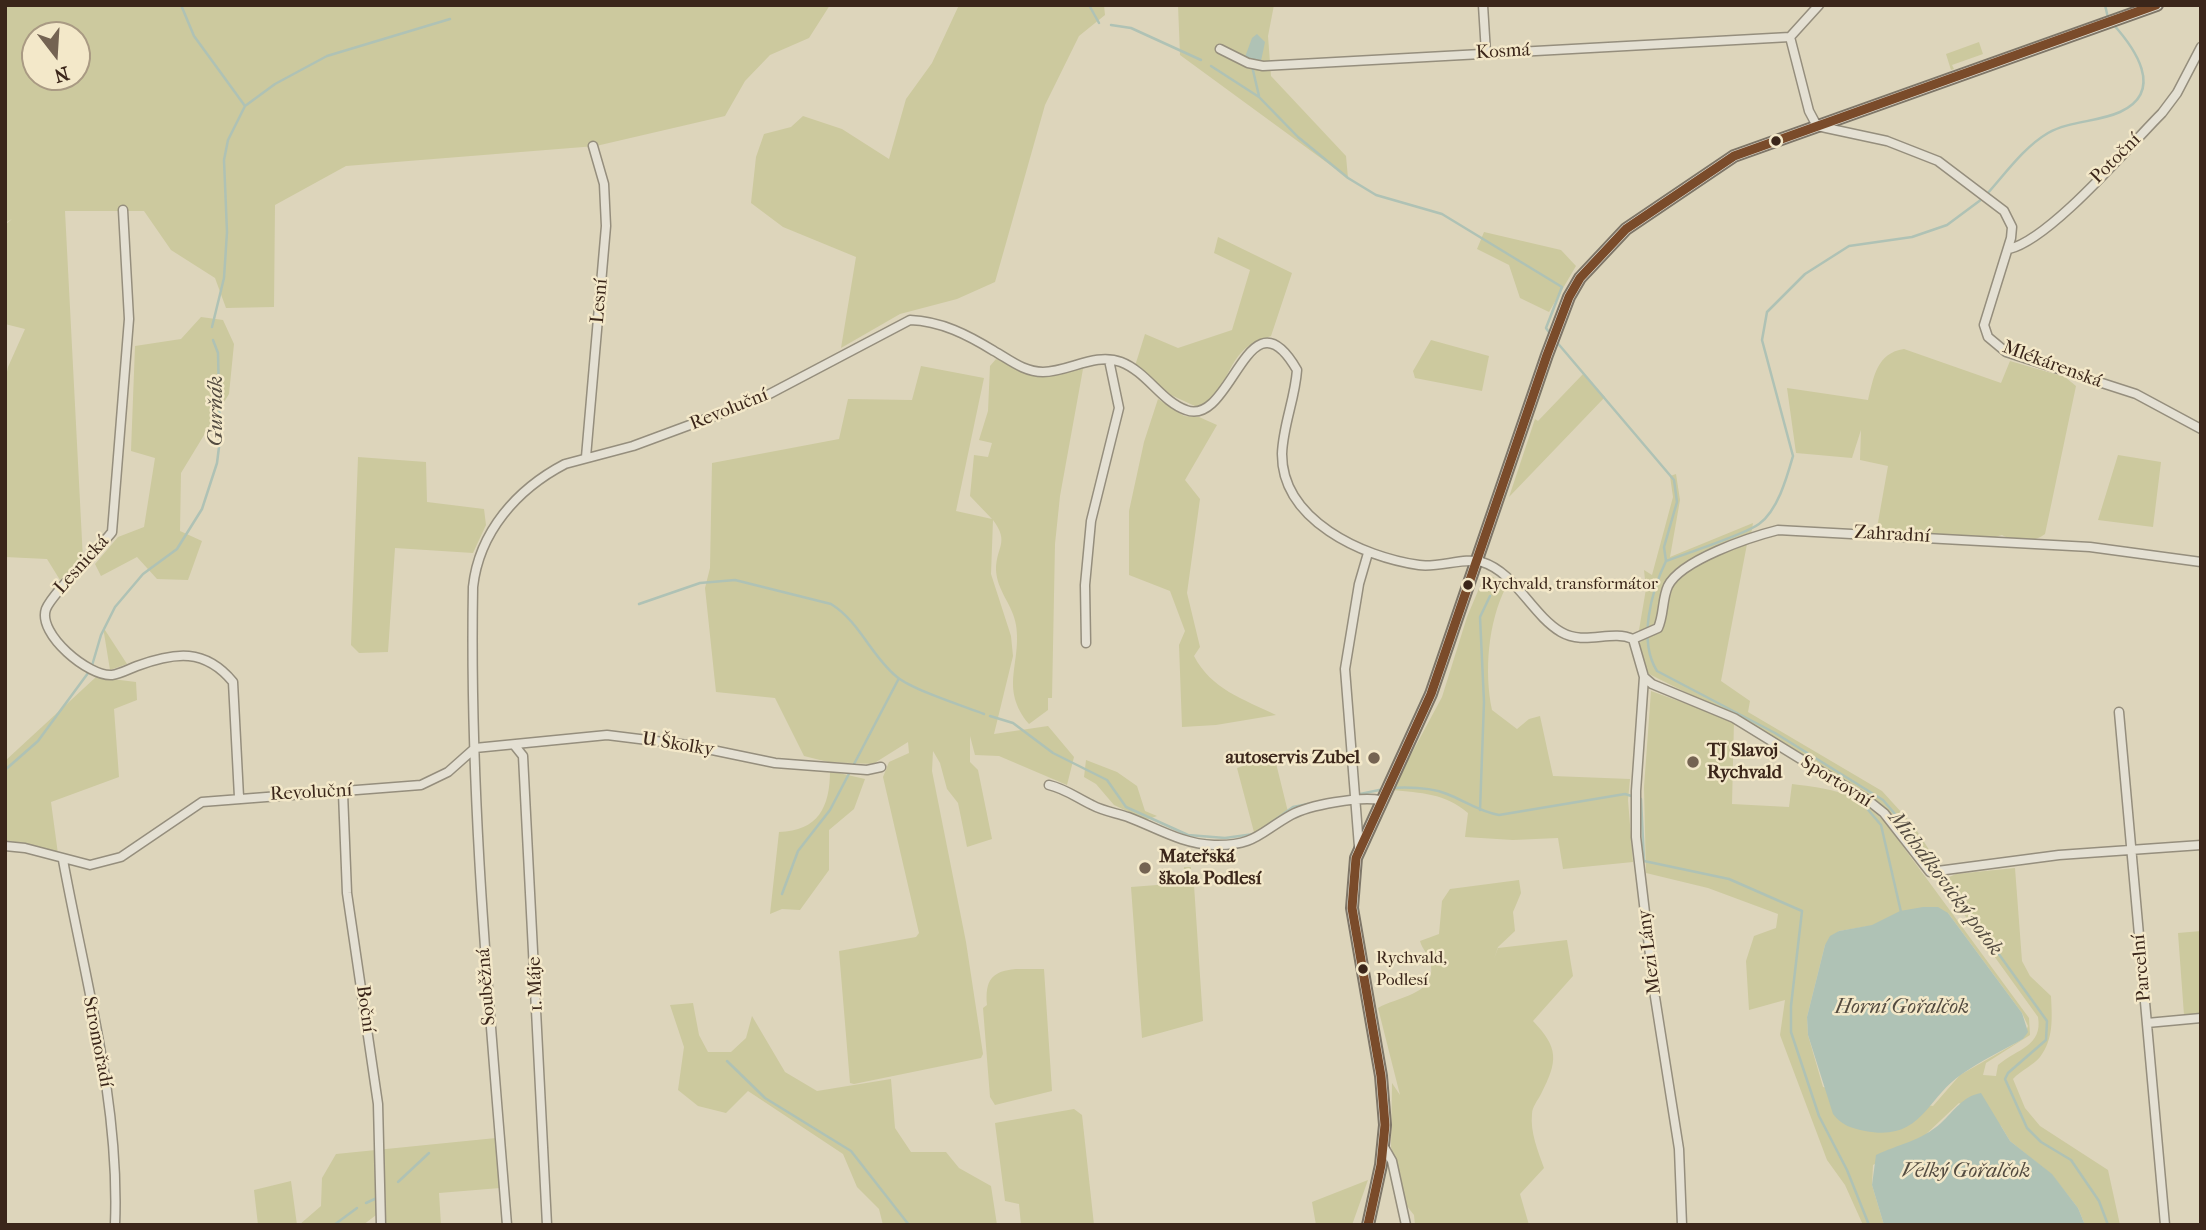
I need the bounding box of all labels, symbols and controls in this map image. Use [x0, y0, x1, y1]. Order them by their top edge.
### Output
north arrow [21, 21, 91, 91]
street label: Kosmá [1475, 39, 1531, 65]
text: N [51, 62, 72, 87]
street label: Potoční [2086, 129, 2146, 189]
unlabelled marker [1769, 134, 1783, 148]
street label: Lesní [587, 278, 613, 324]
street label: Mlékárenská [1999, 336, 2105, 394]
water label: Gurňák [204, 376, 230, 446]
street label: Revoluční [687, 384, 771, 436]
street label: Zahradní [1853, 522, 1931, 548]
street label: Lesnická [50, 531, 114, 599]
place label: Rychvald, transformátor [1481, 575, 1658, 595]
marker: Rychvald, transformátor [1461, 578, 1475, 592]
street label: U Školky [640, 728, 716, 762]
place label: TJ Slavoj Rychvald [1707, 740, 1782, 784]
place label: autoservis Zubel [1225, 747, 1360, 769]
marker: autoservis Zubel [1366, 750, 1382, 766]
street label: Sportovní [1796, 751, 1876, 813]
marker: TJ Slavoj Rychvald [1685, 754, 1701, 770]
street label: Revoluční [269, 779, 353, 807]
water label: Michálkovický potok [1882, 807, 2008, 961]
place label: Mateřská škola Podlesí [1159, 846, 1261, 890]
marker: Mateřská škola Podlesí [1137, 860, 1153, 876]
street label: Mezi Lány [1633, 908, 1667, 996]
street label: Parcelní [2128, 933, 2156, 1003]
street label: Souběžná [473, 948, 501, 1026]
place label: Rychvald, Podlesí [1376, 949, 1447, 989]
street label: 1. Máje [524, 956, 548, 1012]
marker: Rychvald, Podlesí [1356, 962, 1370, 976]
street label: Boční [350, 984, 380, 1034]
street label: Stromořadí [77, 995, 117, 1089]
water label: Horní Gořalčok [1835, 995, 1969, 1021]
water label: Velký Gořalčok [1902, 1159, 2030, 1185]

